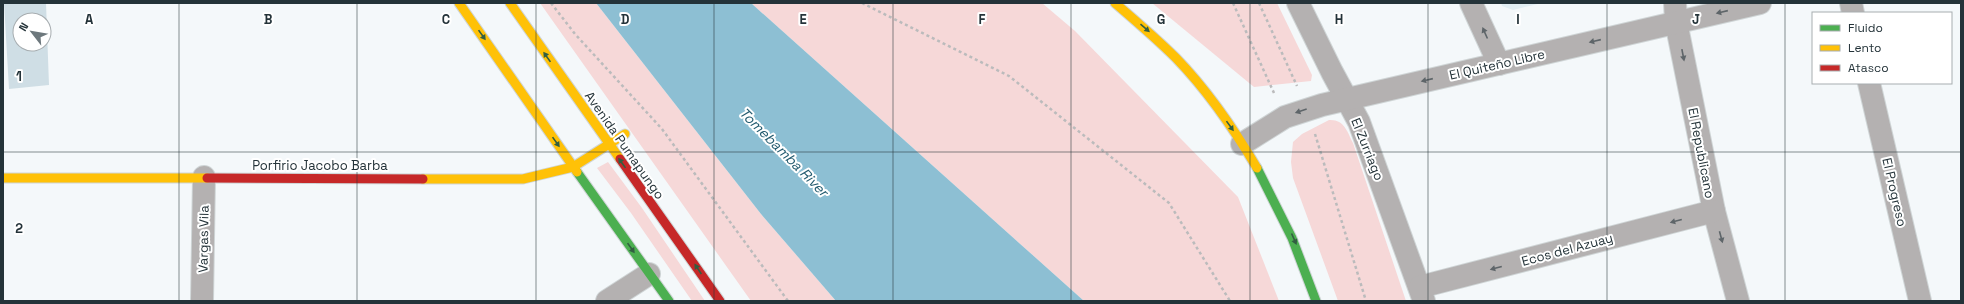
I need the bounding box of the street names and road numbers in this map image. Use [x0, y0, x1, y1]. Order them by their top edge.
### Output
street label: El Quiteño Libre [1448, 45, 1547, 84]
street label: Avenida Pumapungo [581, 88, 668, 203]
street label: El Republicano [1684, 106, 1719, 200]
street label: El Zurriago [1347, 115, 1388, 183]
street label: El Progreso [1878, 156, 1911, 228]
street label: Porfirio Jacobo Barba [252, 157, 388, 174]
street label: Vargas Vila [194, 205, 213, 273]
street label: Ecos del Azuay [1520, 229, 1615, 270]

